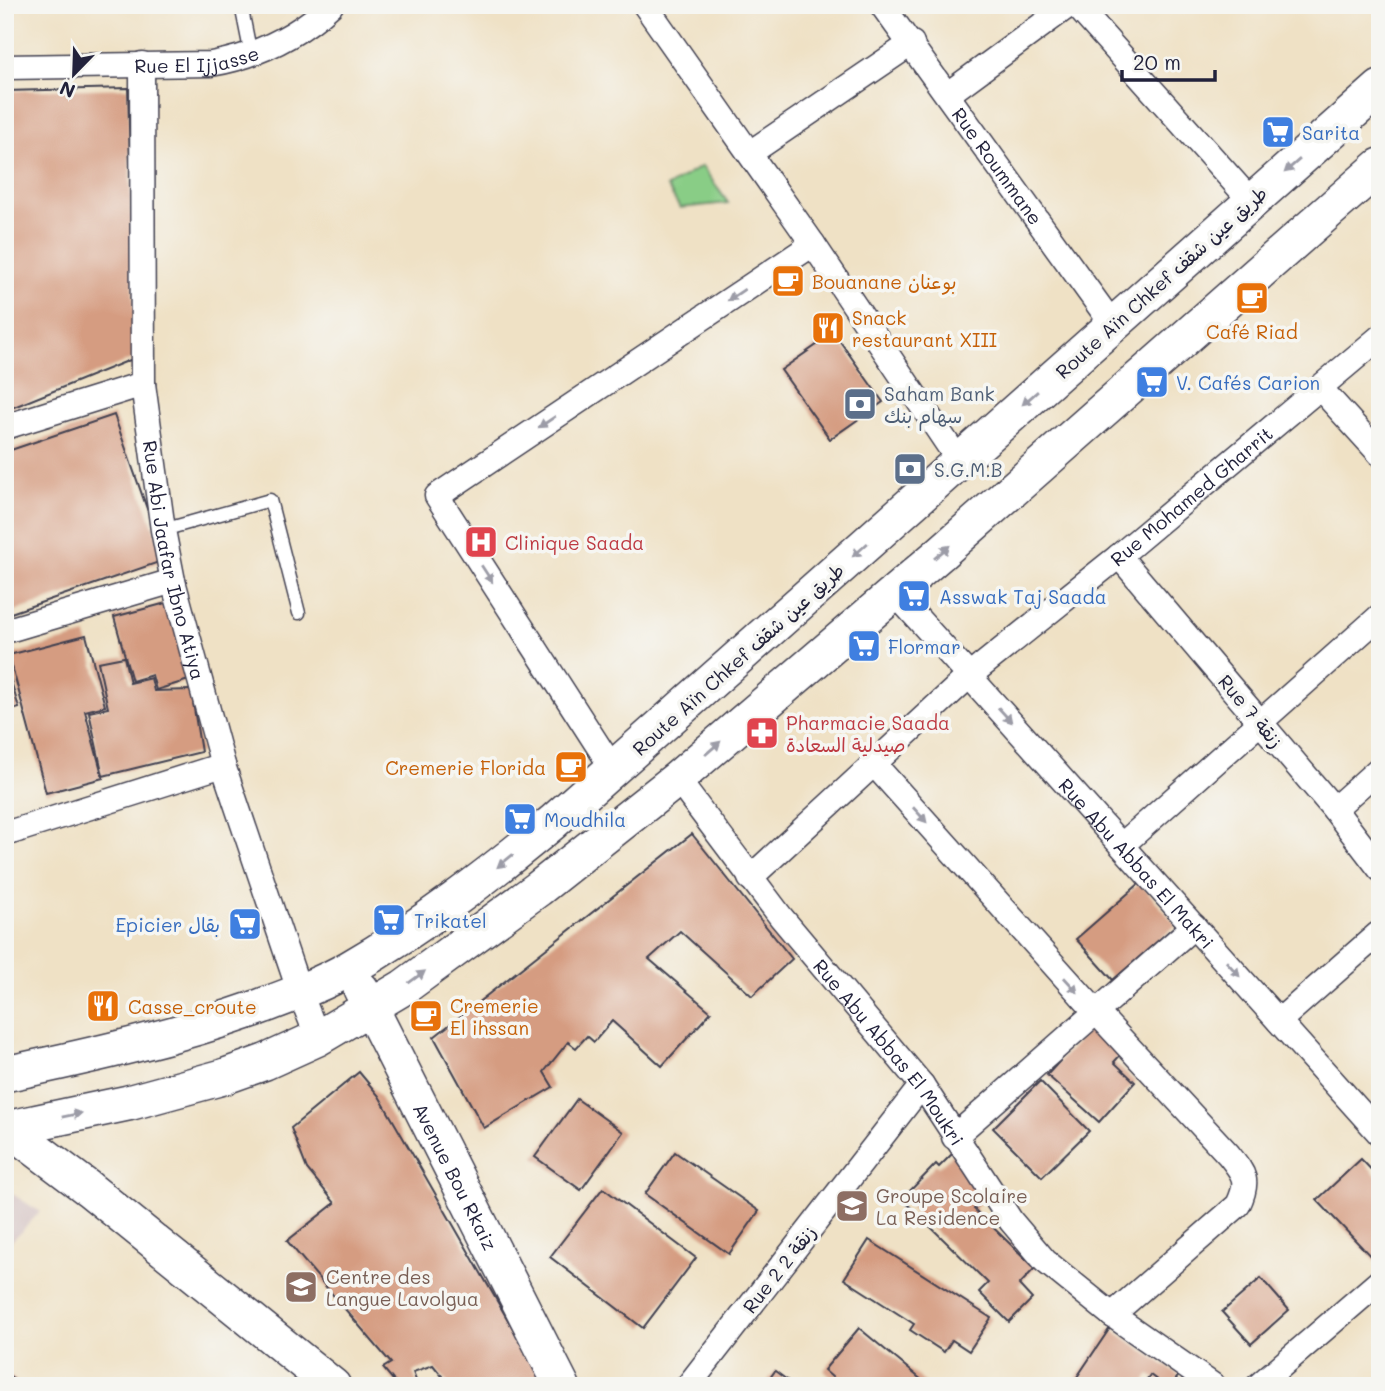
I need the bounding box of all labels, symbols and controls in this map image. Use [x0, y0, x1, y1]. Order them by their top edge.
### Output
north arrow [38, 38, 108, 108]
scale bar [1122, 38, 1215, 82]
street label: Rue El Ijjasse [134, 40, 262, 78]
text: 20 m [1133, 48, 1181, 75]
text: N [56, 76, 79, 104]
street label: Rue Roummane [947, 102, 1049, 229]
supermarket icon: Sarita [1259, 113, 1297, 151]
place label: Sarita [1302, 120, 1360, 145]
one-way arrow [1283, 157, 1300, 173]
street label: Route Aïn Chkef طريق عين شقف [1050, 180, 1272, 384]
cafe icon: Bouanane بوعنان [769, 262, 807, 300]
place label: Bouanane بوعنان [812, 269, 957, 295]
cafe icon: Café Riad [1233, 279, 1271, 317]
one-way arrow [726, 289, 746, 302]
place label: Snack restaurant XIII [852, 305, 997, 352]
restaurant icon: Snack restaurant XIII [809, 309, 847, 347]
place label: Café Riad [1206, 319, 1298, 344]
supermarket icon: V. Cafés Carion [1133, 363, 1171, 401]
place label: V. Cafés Carion [1176, 370, 1320, 395]
place label: Saham Bank سهام بنك [884, 381, 995, 431]
bank icon: Saham Bank سهام بنك [841, 385, 879, 423]
one-way arrow [1021, 390, 1039, 406]
one-way arrow [538, 415, 556, 429]
street label: Rue Mohamed Gharrit [1105, 420, 1277, 571]
street label: Rue Abi Jaafar Ibno Atiya [138, 439, 212, 682]
bank icon: S.G.M.B [891, 450, 929, 488]
place label: S.G.M.B [934, 457, 1003, 482]
hospital icon: Clinique Saada [462, 523, 500, 561]
place label: Clinique Saada [505, 530, 644, 555]
one-way arrow [852, 541, 869, 557]
one-way arrow [932, 545, 950, 560]
street label: Route Aïn Chkef طريق عين شقف [627, 557, 849, 761]
one-way arrow [481, 564, 494, 583]
supermarket icon: Asswak Taj Saada [895, 577, 933, 615]
place label: Asswak Taj Saada [939, 584, 1107, 609]
supermarket icon: Flormar [845, 627, 883, 665]
place label: Flormar [888, 634, 961, 659]
street label: Rue 7 زنقة [1213, 669, 1289, 753]
one-way arrow [997, 706, 1013, 724]
place label: Pharmacie Saada صيدلية السعادة [786, 710, 950, 757]
pharmacy icon: Pharmacie Saada صيدلية السعادة [743, 714, 781, 752]
one-way arrow [704, 740, 722, 756]
cafe icon: Cremerie Florida [552, 748, 590, 786]
place label: Cremerie Florida [385, 755, 546, 780]
street label: Rue Abu Abbas El Makri [1054, 772, 1220, 954]
supermarket icon: Moudhila [501, 800, 539, 838]
one-way arrow [911, 806, 927, 823]
place label: Moudhila [544, 807, 626, 832]
one-way arrow [497, 854, 515, 869]
supermarket icon: Trikatel [370, 901, 408, 939]
supermarket icon: Epicier بقال [226, 905, 264, 943]
place label: Trikatel [414, 908, 487, 933]
place label: Epicier بقال [115, 912, 220, 937]
street label: Rue Abu Abbas El Moukri [809, 953, 970, 1150]
one-way arrow [1224, 960, 1240, 977]
one-way arrow [408, 970, 426, 984]
one-way arrow [1063, 976, 1079, 993]
restaurant icon: Casse_croute [84, 987, 122, 1025]
place label: Cremerie El ihssan [450, 993, 539, 1040]
place label: Casse_croute [128, 994, 257, 1019]
cafe icon: Cremerie El ihssan [407, 997, 445, 1035]
street label: Avenue Bou Rkaiz [408, 1098, 504, 1254]
one-way arrow [61, 1110, 83, 1121]
place label: Groupe Scolaire La Residence [876, 1183, 1028, 1230]
school or university icon: Groupe Scolaire La Residence [833, 1187, 871, 1225]
street label: Rue 2 زنقة 2 [737, 1220, 821, 1318]
place label: Centre des Langue Lavolgua [326, 1264, 479, 1311]
school or university icon: Centre des Langue Lavolgua [282, 1268, 320, 1306]

